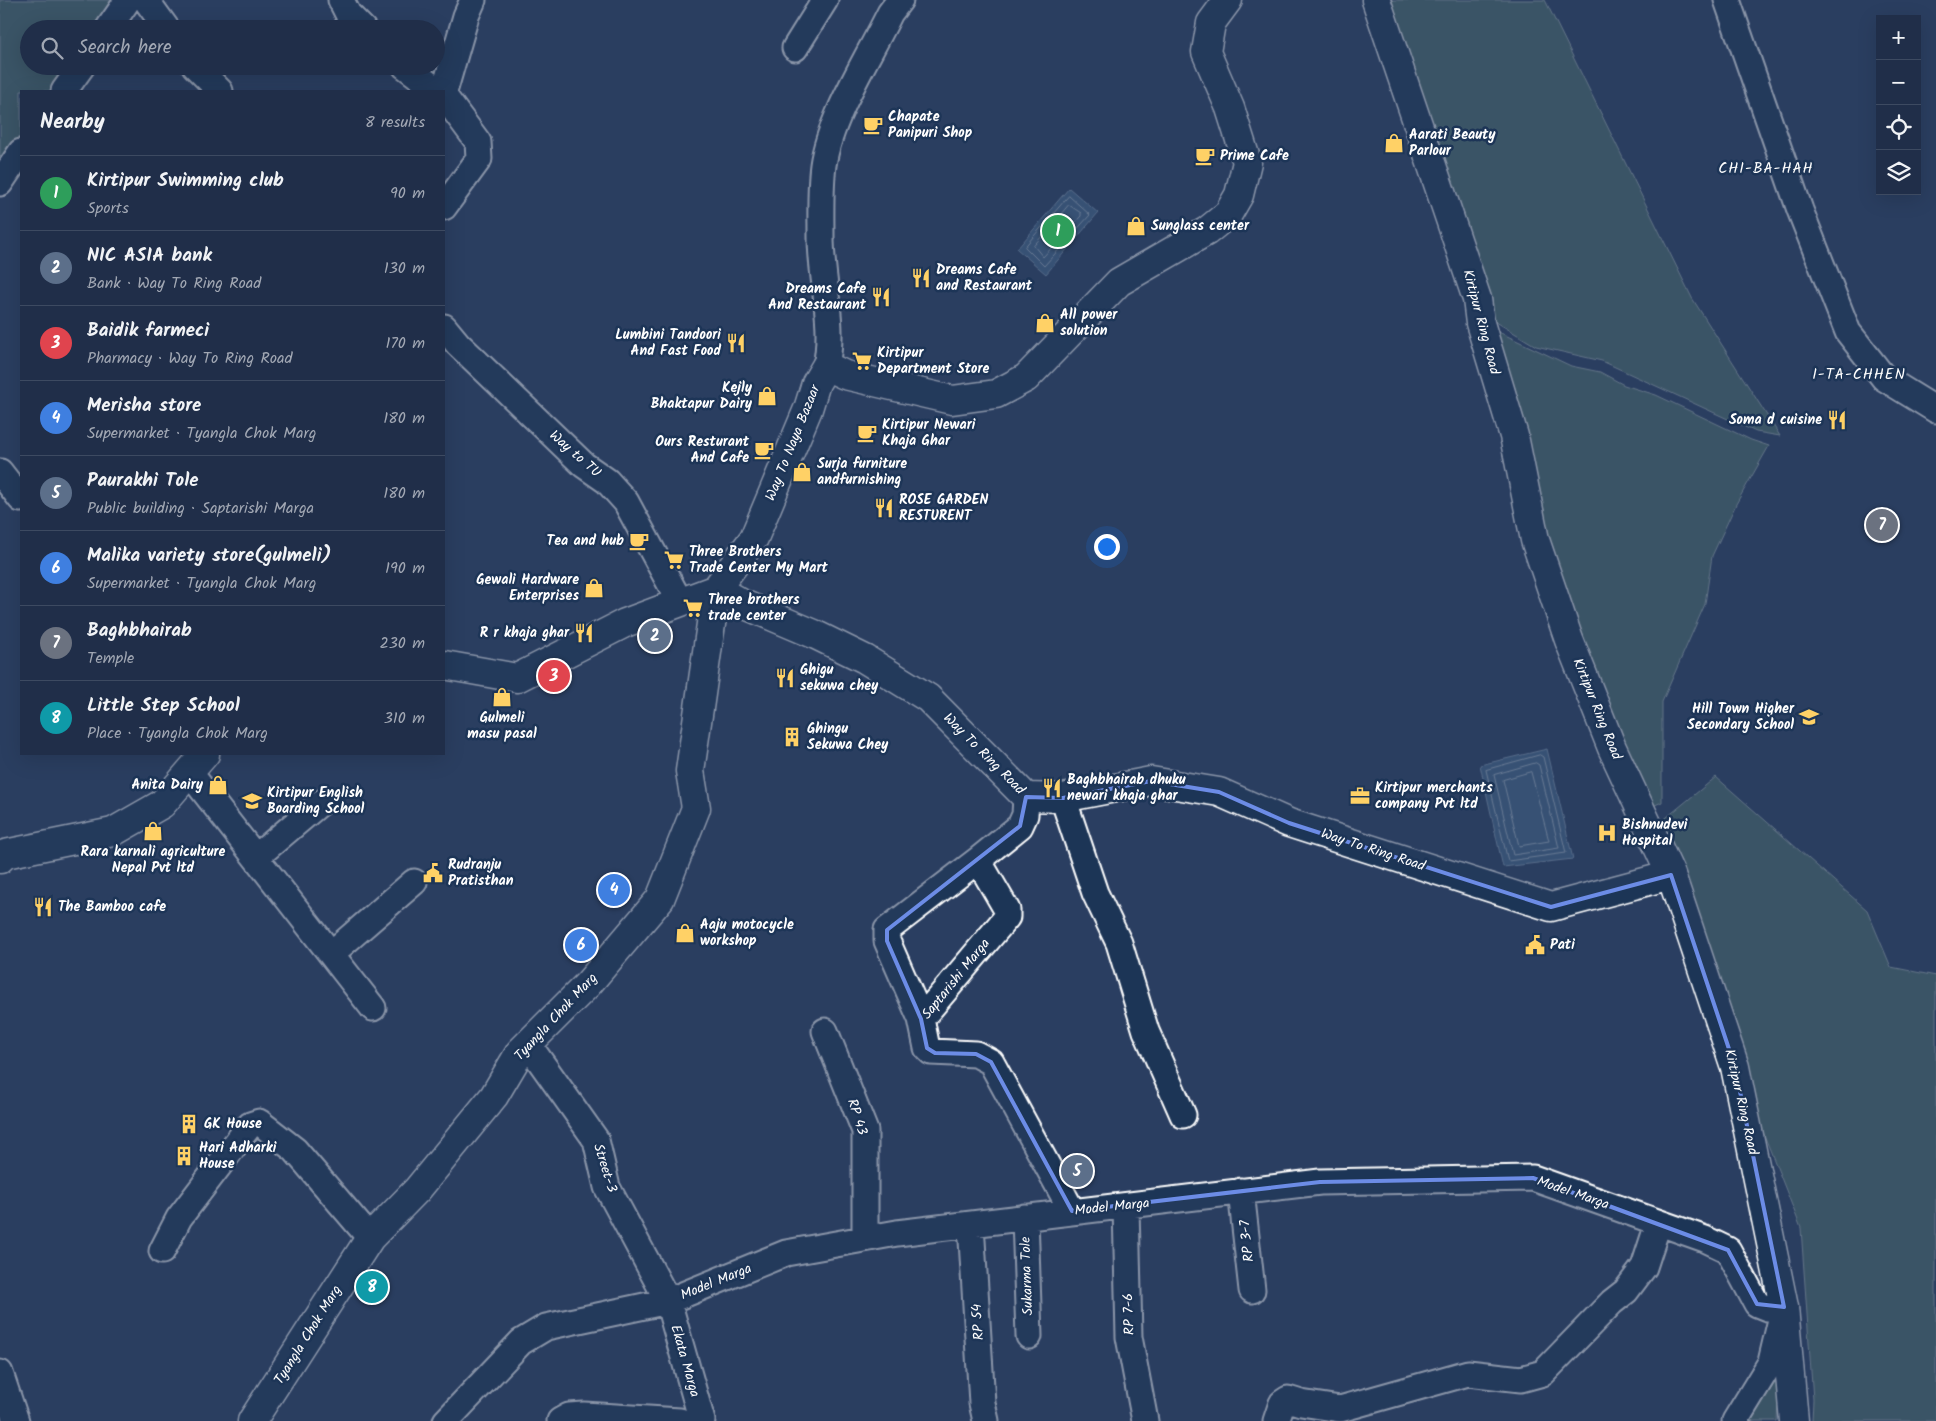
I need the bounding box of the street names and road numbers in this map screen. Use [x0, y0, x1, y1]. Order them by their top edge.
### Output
street label: Kirtipur Ring Road [1456, 267, 1506, 378]
street label: Way To Naya Bazaar [760, 380, 827, 504]
street label: Way to TU [544, 425, 606, 483]
street label: Kirtipur Ring Road [1567, 655, 1628, 764]
street label: Way To Ring Road [938, 708, 1031, 801]
street label: Way To Ring Road [1318, 823, 1429, 878]
street label: Saptarishi Marga [916, 934, 996, 1024]
street label: Tyangla Chok Marg [509, 968, 603, 1066]
street label: Kirtipur Ring Road [1718, 1047, 1764, 1158]
street label: RP 43 [841, 1096, 873, 1138]
street label: Street-3 [587, 1141, 623, 1195]
street label: Model Marga [1534, 1170, 1612, 1216]
street label: Model Marga [1073, 1192, 1151, 1222]
street label: RP 3-7 [1234, 1218, 1260, 1263]
street label: Sukarma Tole [1015, 1236, 1039, 1316]
street label: Model Marga [677, 1258, 755, 1306]
street label: Tyangla Chok Marg [269, 1281, 347, 1389]
street label: RP 7-6 [1117, 1293, 1141, 1335]
street label: RP 54 [966, 1303, 990, 1341]
street label: Ekata Marga [664, 1322, 706, 1400]

